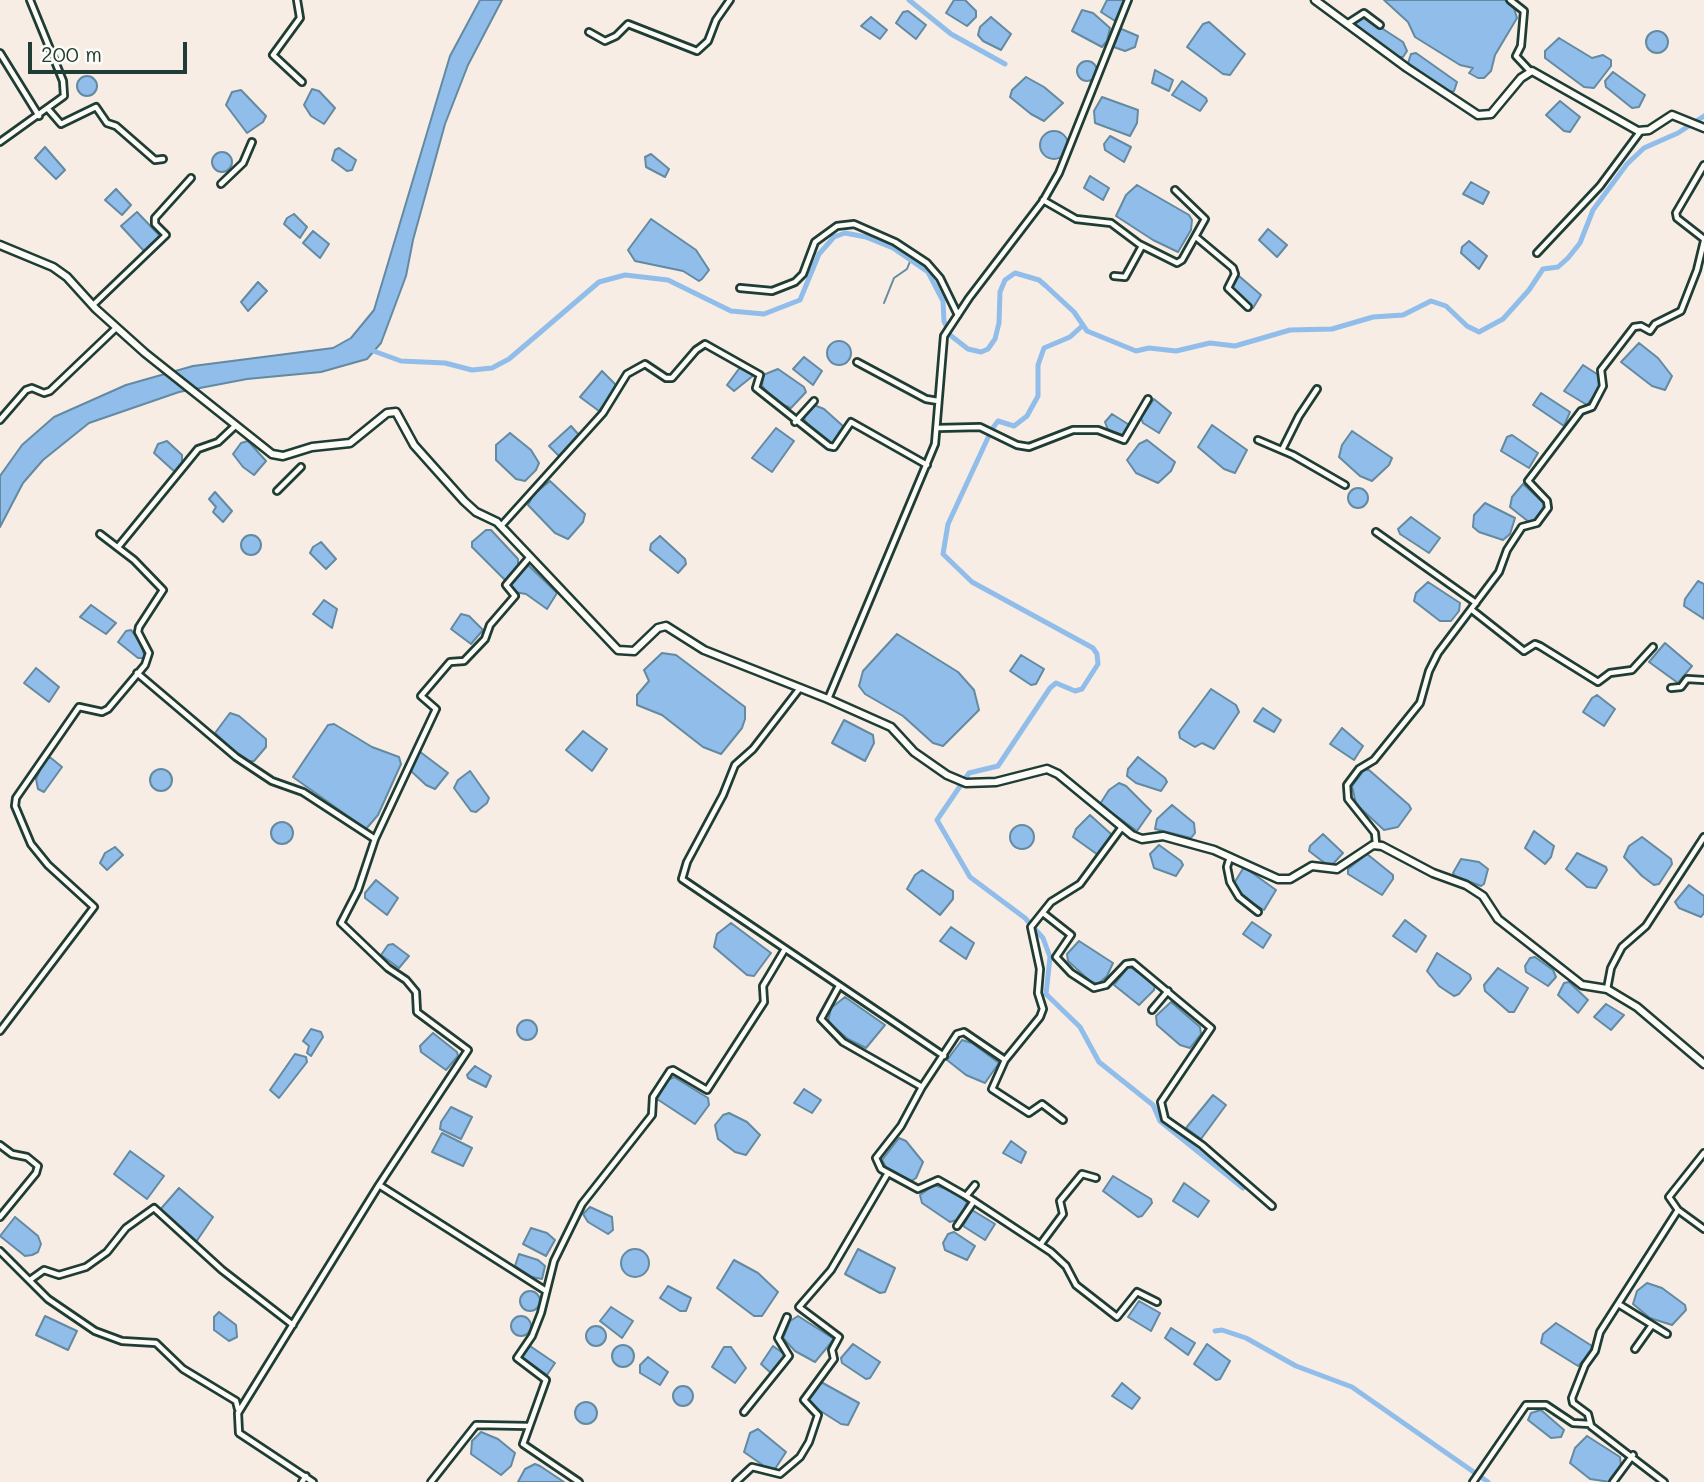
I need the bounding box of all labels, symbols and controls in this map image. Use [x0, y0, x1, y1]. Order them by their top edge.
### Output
scale bar [32, 28, 191, 72]
text: 200 m [41, 40, 102, 67]

